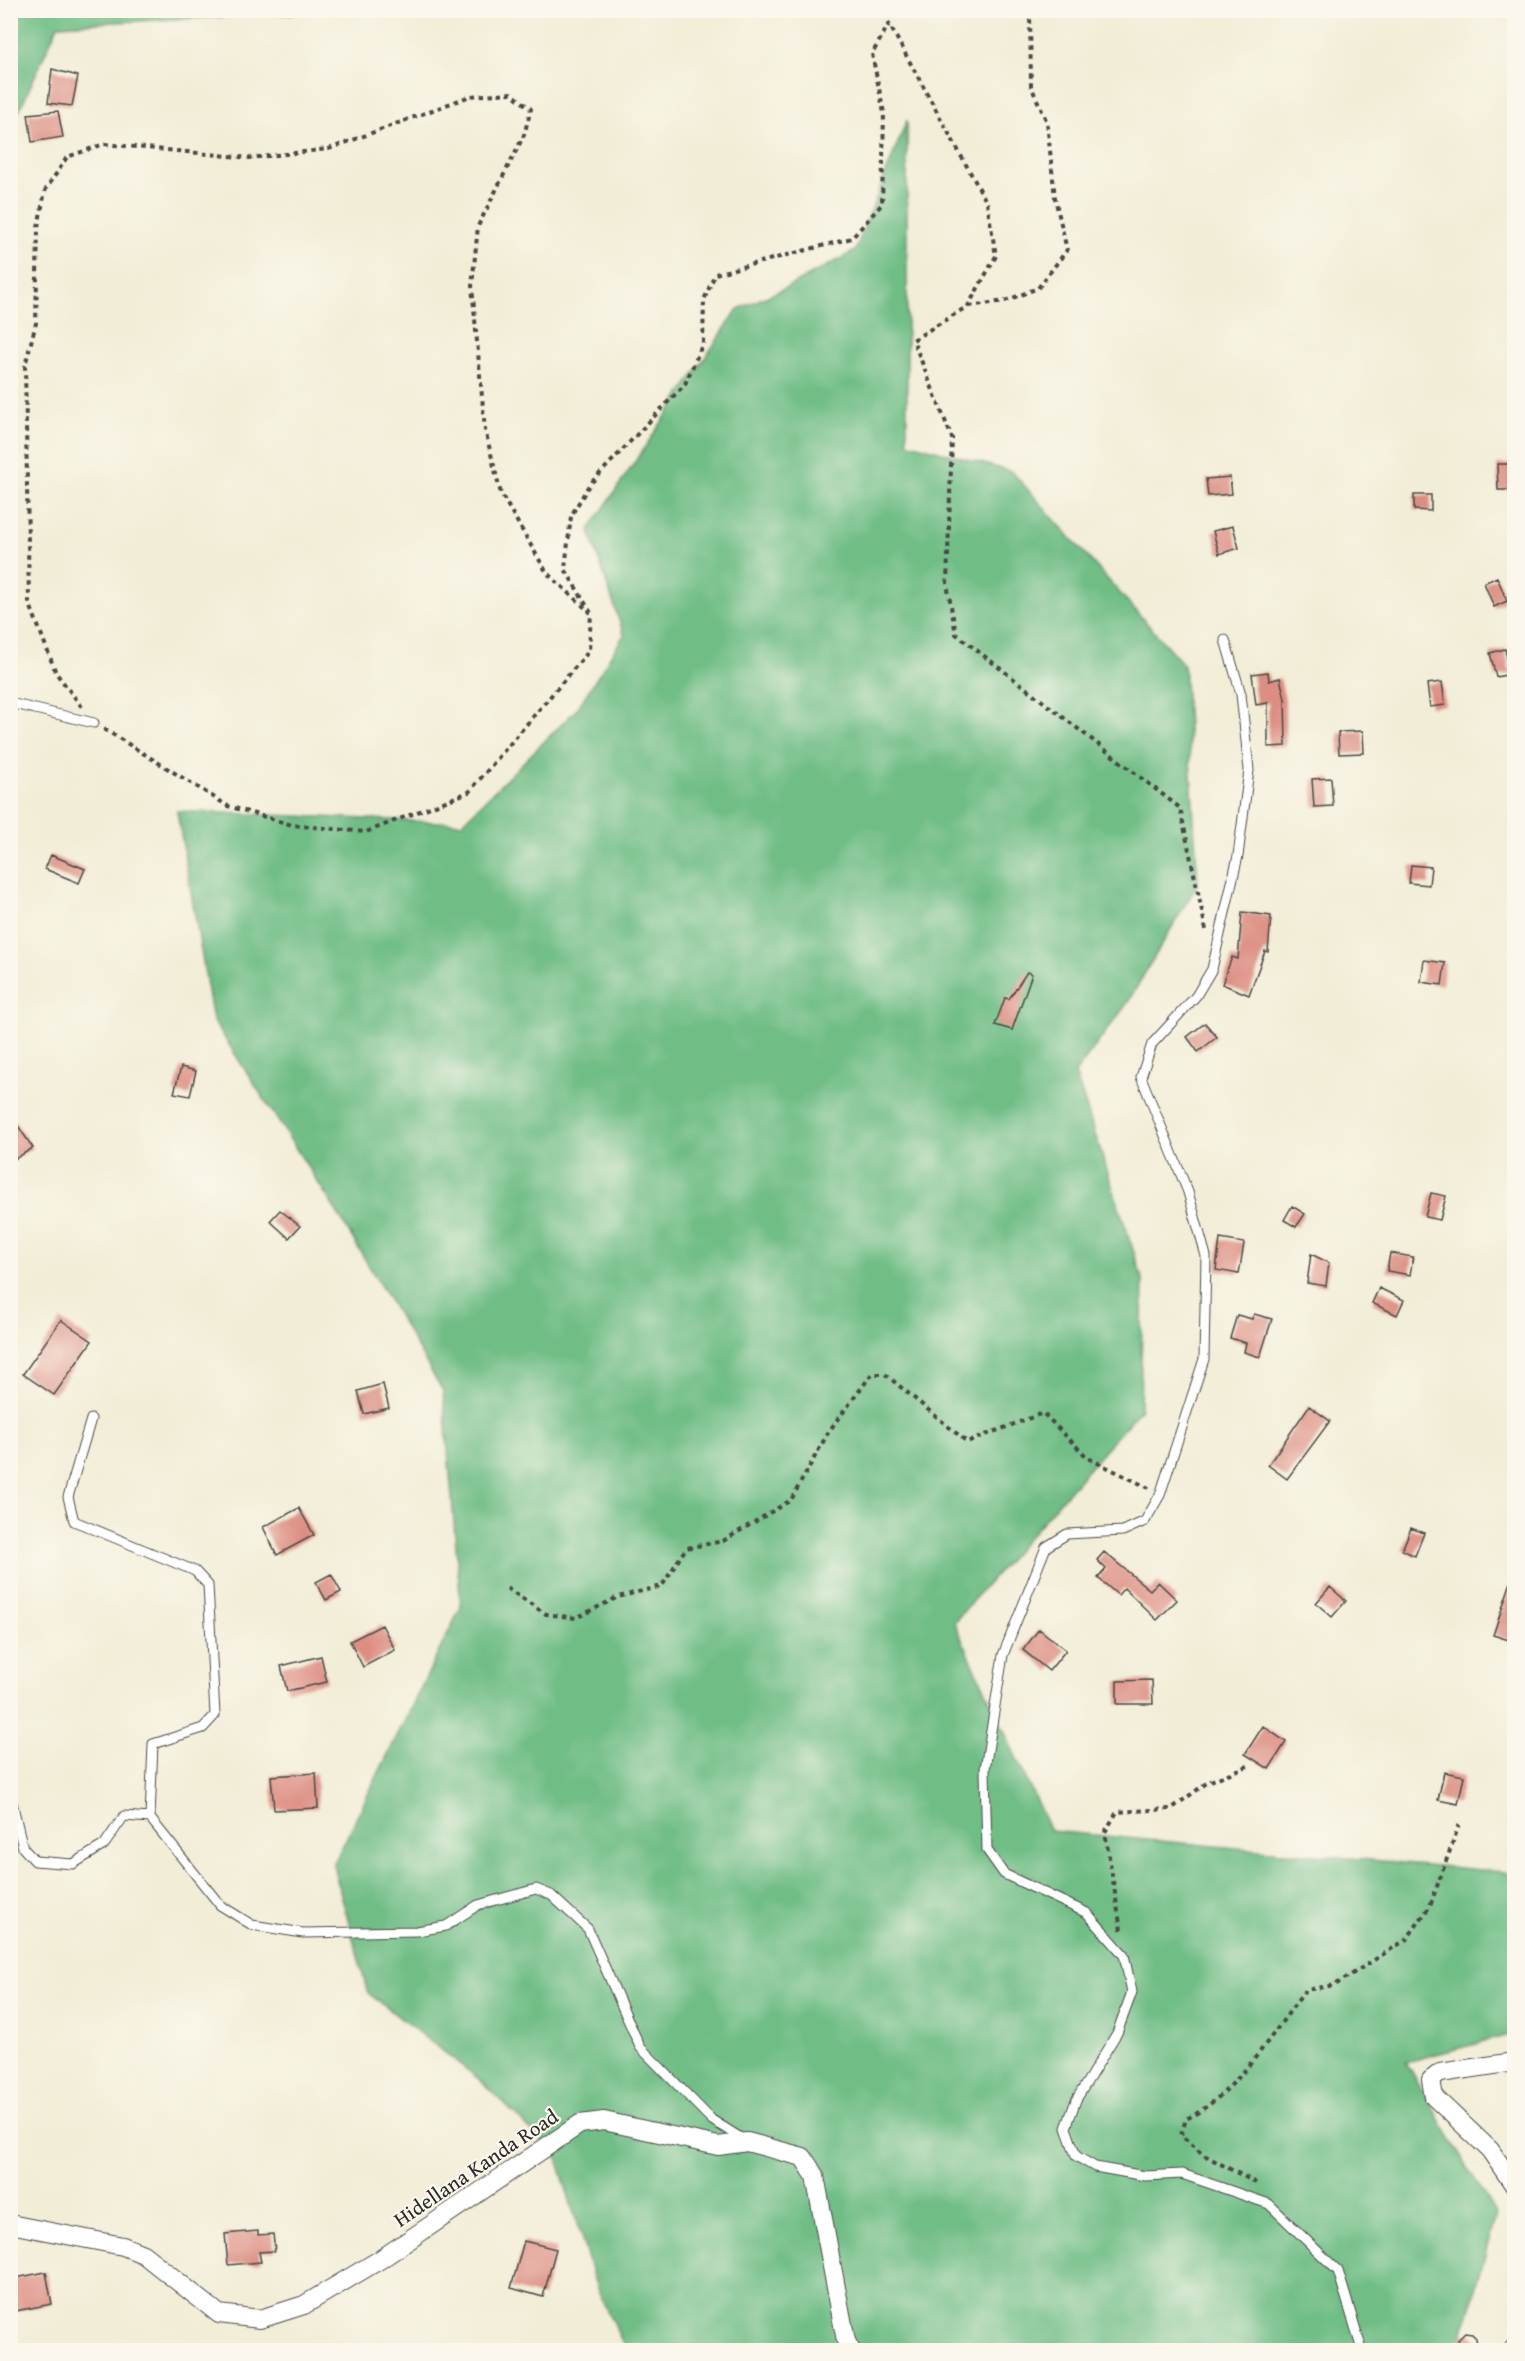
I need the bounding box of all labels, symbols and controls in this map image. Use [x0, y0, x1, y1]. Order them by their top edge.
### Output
street label: Hidellana Kanda Road [387, 2100, 565, 2234]

